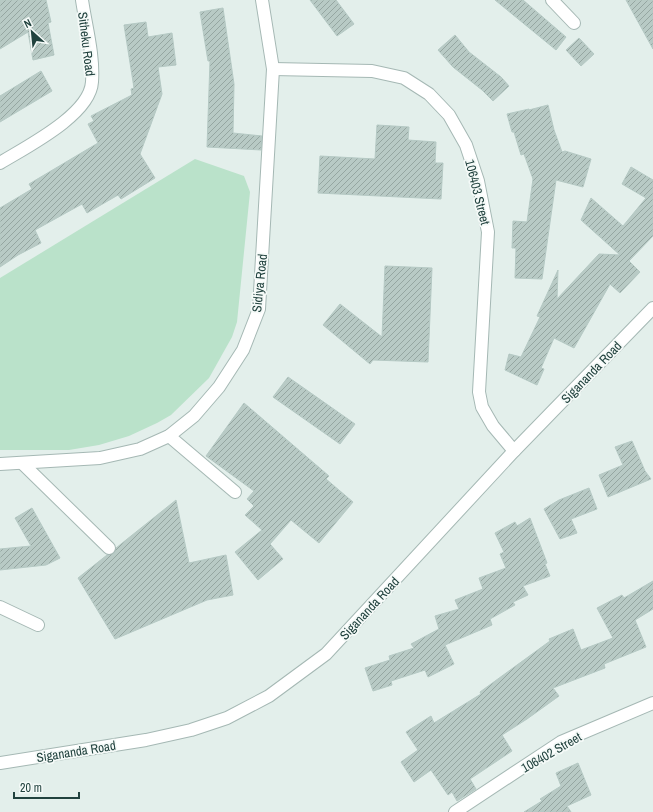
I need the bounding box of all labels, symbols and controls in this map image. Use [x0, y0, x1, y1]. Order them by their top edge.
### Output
street label: Sitheku Road [74, 11, 99, 77]
north arrow [12, 12, 52, 52]
text: N [21, 15, 34, 31]
street label: 106403 Street [461, 158, 494, 227]
street label: Sidiya Road [248, 253, 271, 313]
street label: Sigananda Road [557, 338, 625, 407]
street label: Sigananda Road [336, 573, 403, 643]
street label: 106402 Street [518, 728, 585, 777]
street label: Sigananda Road [35, 737, 117, 766]
scale bar [14, 774, 79, 800]
text: 20 m [20, 780, 42, 796]

